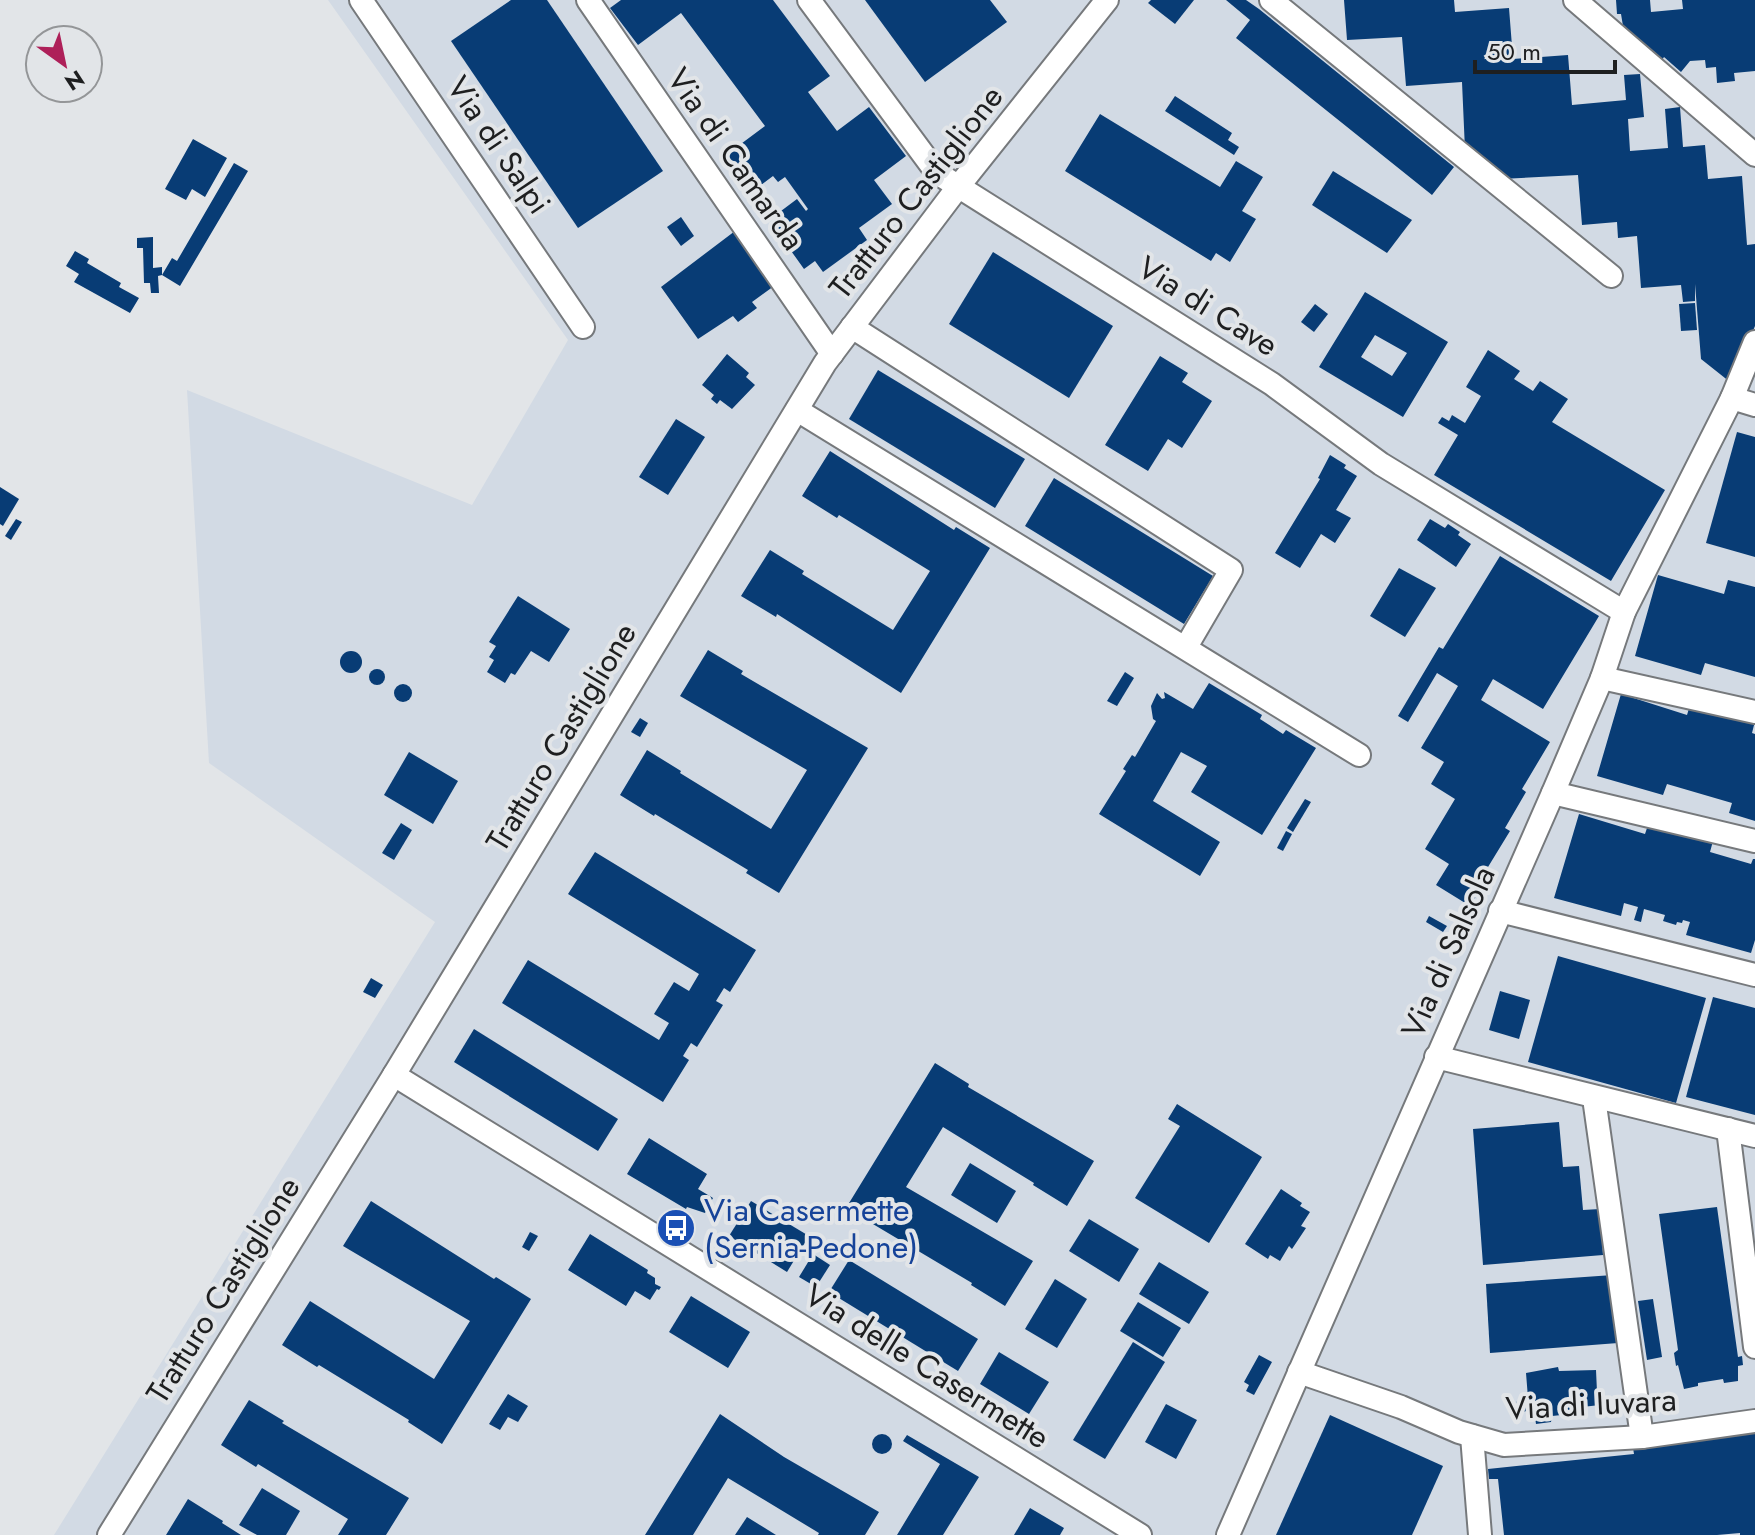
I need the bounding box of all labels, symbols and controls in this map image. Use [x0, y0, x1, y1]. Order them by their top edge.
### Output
north arrow [24, 24, 104, 104]
scale bar [1475, 24, 1615, 74]
text: 50 m [1487, 34, 1541, 69]
street label: Via di Camarda [656, 59, 816, 259]
text: N [59, 63, 91, 99]
street label: Via di Salpi [436, 67, 562, 223]
street label: Tratturo Castiglione [818, 76, 1014, 308]
street label: Via di Cave [1129, 245, 1287, 367]
street label: Tratturo Castiglione [475, 614, 647, 860]
street label: Via di Salsola [1390, 859, 1506, 1045]
street label: Tratturo Castiglione [135, 1168, 311, 1412]
place label: Via Casermette (Sernia-Pedone) [704, 1187, 918, 1270]
bus stop icon: Via Casermette (Sernia-Pedone) [655, 1207, 697, 1249]
street label: Via delle Casermette [796, 1272, 1058, 1460]
street label: Via di Iuvara [1504, 1377, 1678, 1431]

